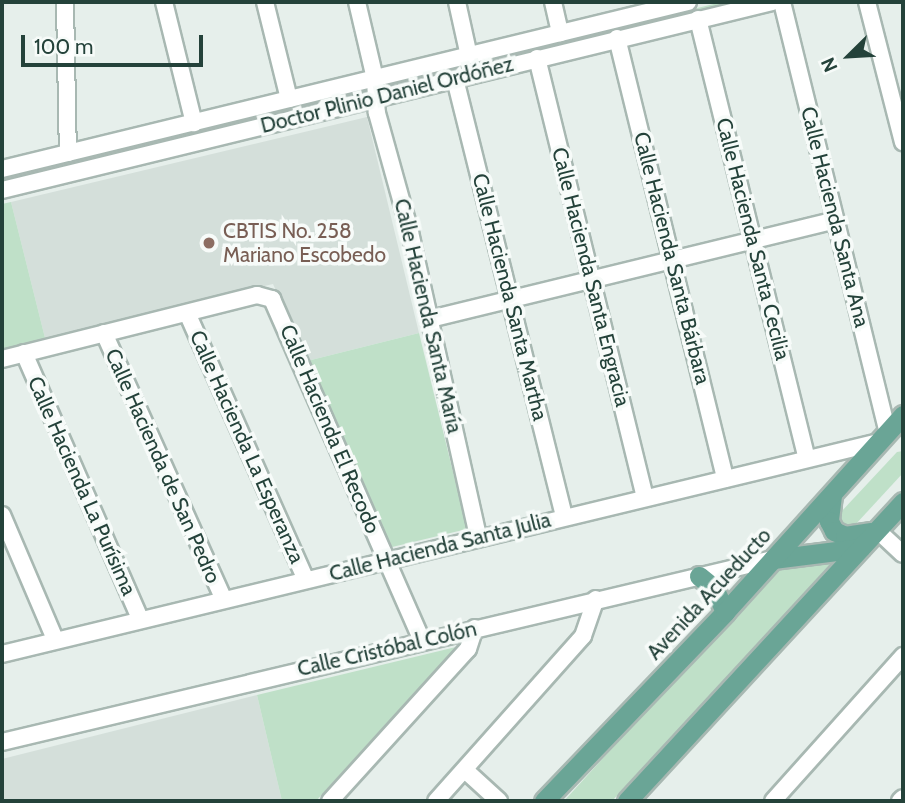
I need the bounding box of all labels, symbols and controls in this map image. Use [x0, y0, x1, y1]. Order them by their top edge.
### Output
scale bar [24, 21, 206, 65]
north arrow [814, 21, 884, 91]
text: 100 m [34, 34, 93, 59]
street label: Doctor Plinio Daniel Ordóñez [258, 51, 516, 139]
text: N [816, 54, 843, 76]
street label: Calle Hacienda Santa Ana [795, 104, 875, 330]
street label: Calle Hacienda Santa Cecilia [711, 115, 795, 363]
street label: Calle Hacienda Santa Bárbara [628, 129, 716, 387]
street label: Calle Hacienda Santa Engracia [547, 145, 635, 409]
street label: Calle Hacienda Santa Martha [467, 171, 553, 423]
street label: Calle Hacienda Santa María [389, 196, 467, 436]
place label: CBTIS No. 258 Mariano Escobedo [223, 218, 386, 268]
marker: CBTIS No. 258 Mariano Escobedo [201, 235, 217, 251]
street label: Calle Hacienda El Recodo [275, 321, 385, 537]
street label: Calle Hacienda La Esperanza [184, 327, 310, 567]
street label: Calle Hacienda de San Pedro [100, 345, 226, 587]
street label: Calle Hacienda La Purísima [22, 373, 142, 599]
street label: Calle Hacienda Santa Julia [327, 507, 553, 587]
street label: Avenida Acueducto [642, 523, 776, 665]
street label: Calle Cristóbal Colón [295, 616, 479, 682]

